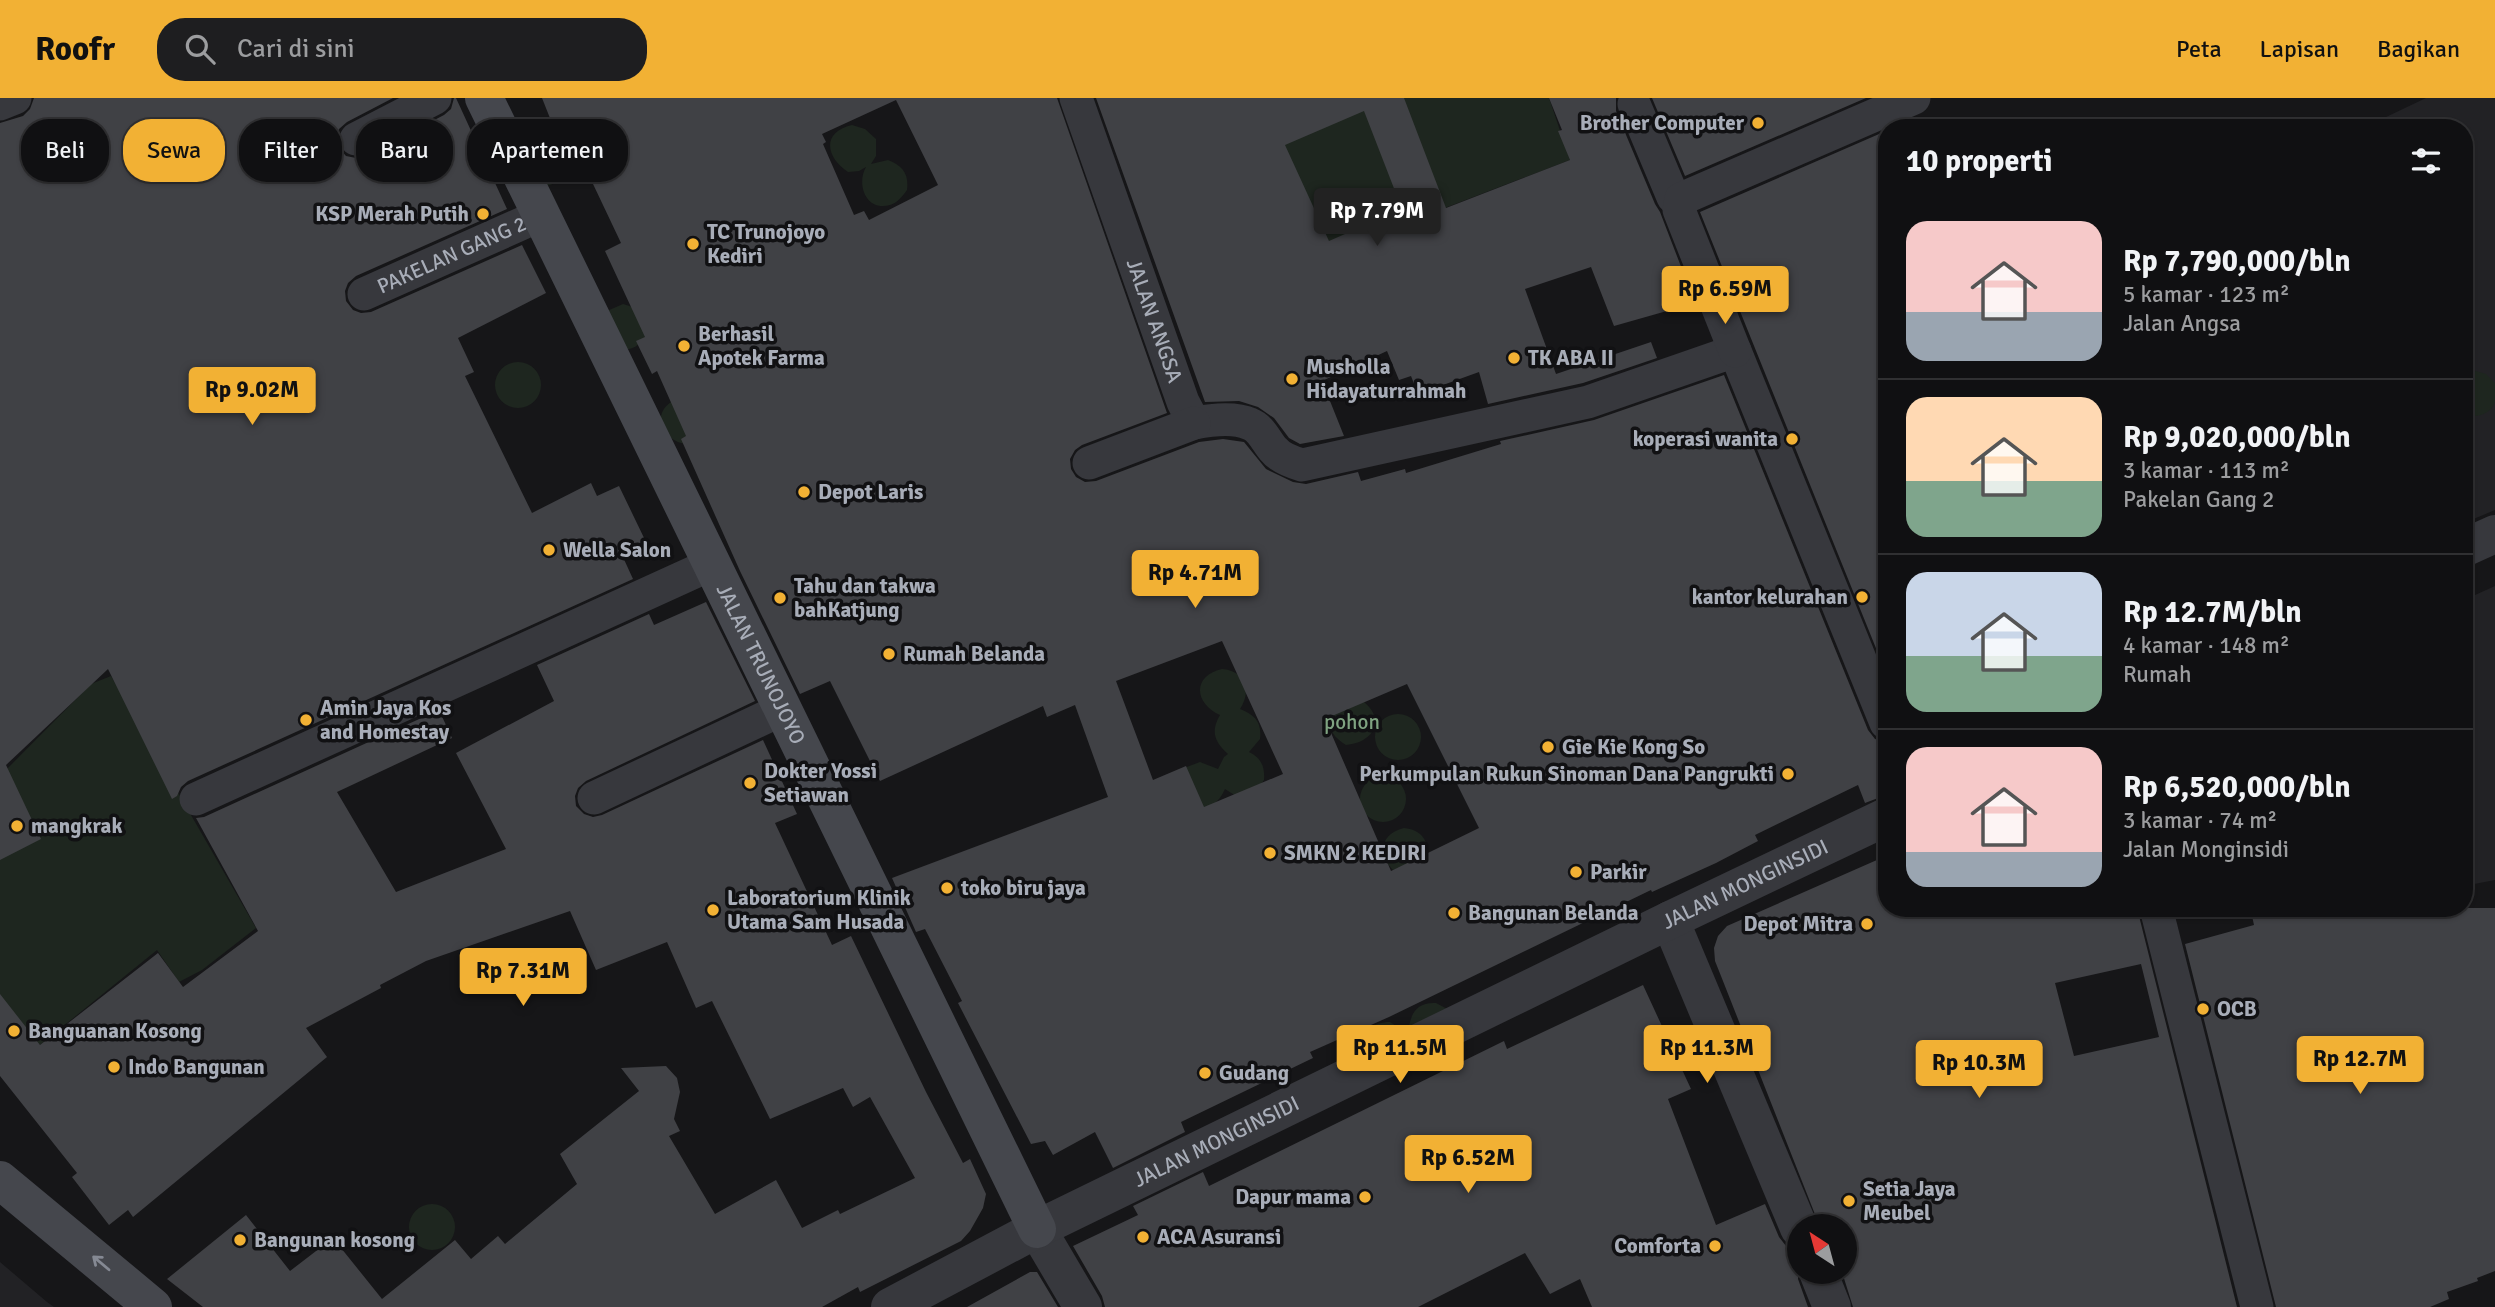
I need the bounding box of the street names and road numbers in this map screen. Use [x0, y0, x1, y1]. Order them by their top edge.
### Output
street label: PAKELAN GANG 2 [373, 210, 530, 299]
street label: JALAN ANGSA [1121, 255, 1188, 386]
street label: JALAN TRUNOJOYO [711, 579, 811, 748]
street label: JALAN MONGINSIDI [1658, 833, 1832, 935]
street label: JALAN MONGINSIDI [1129, 1090, 1303, 1193]

